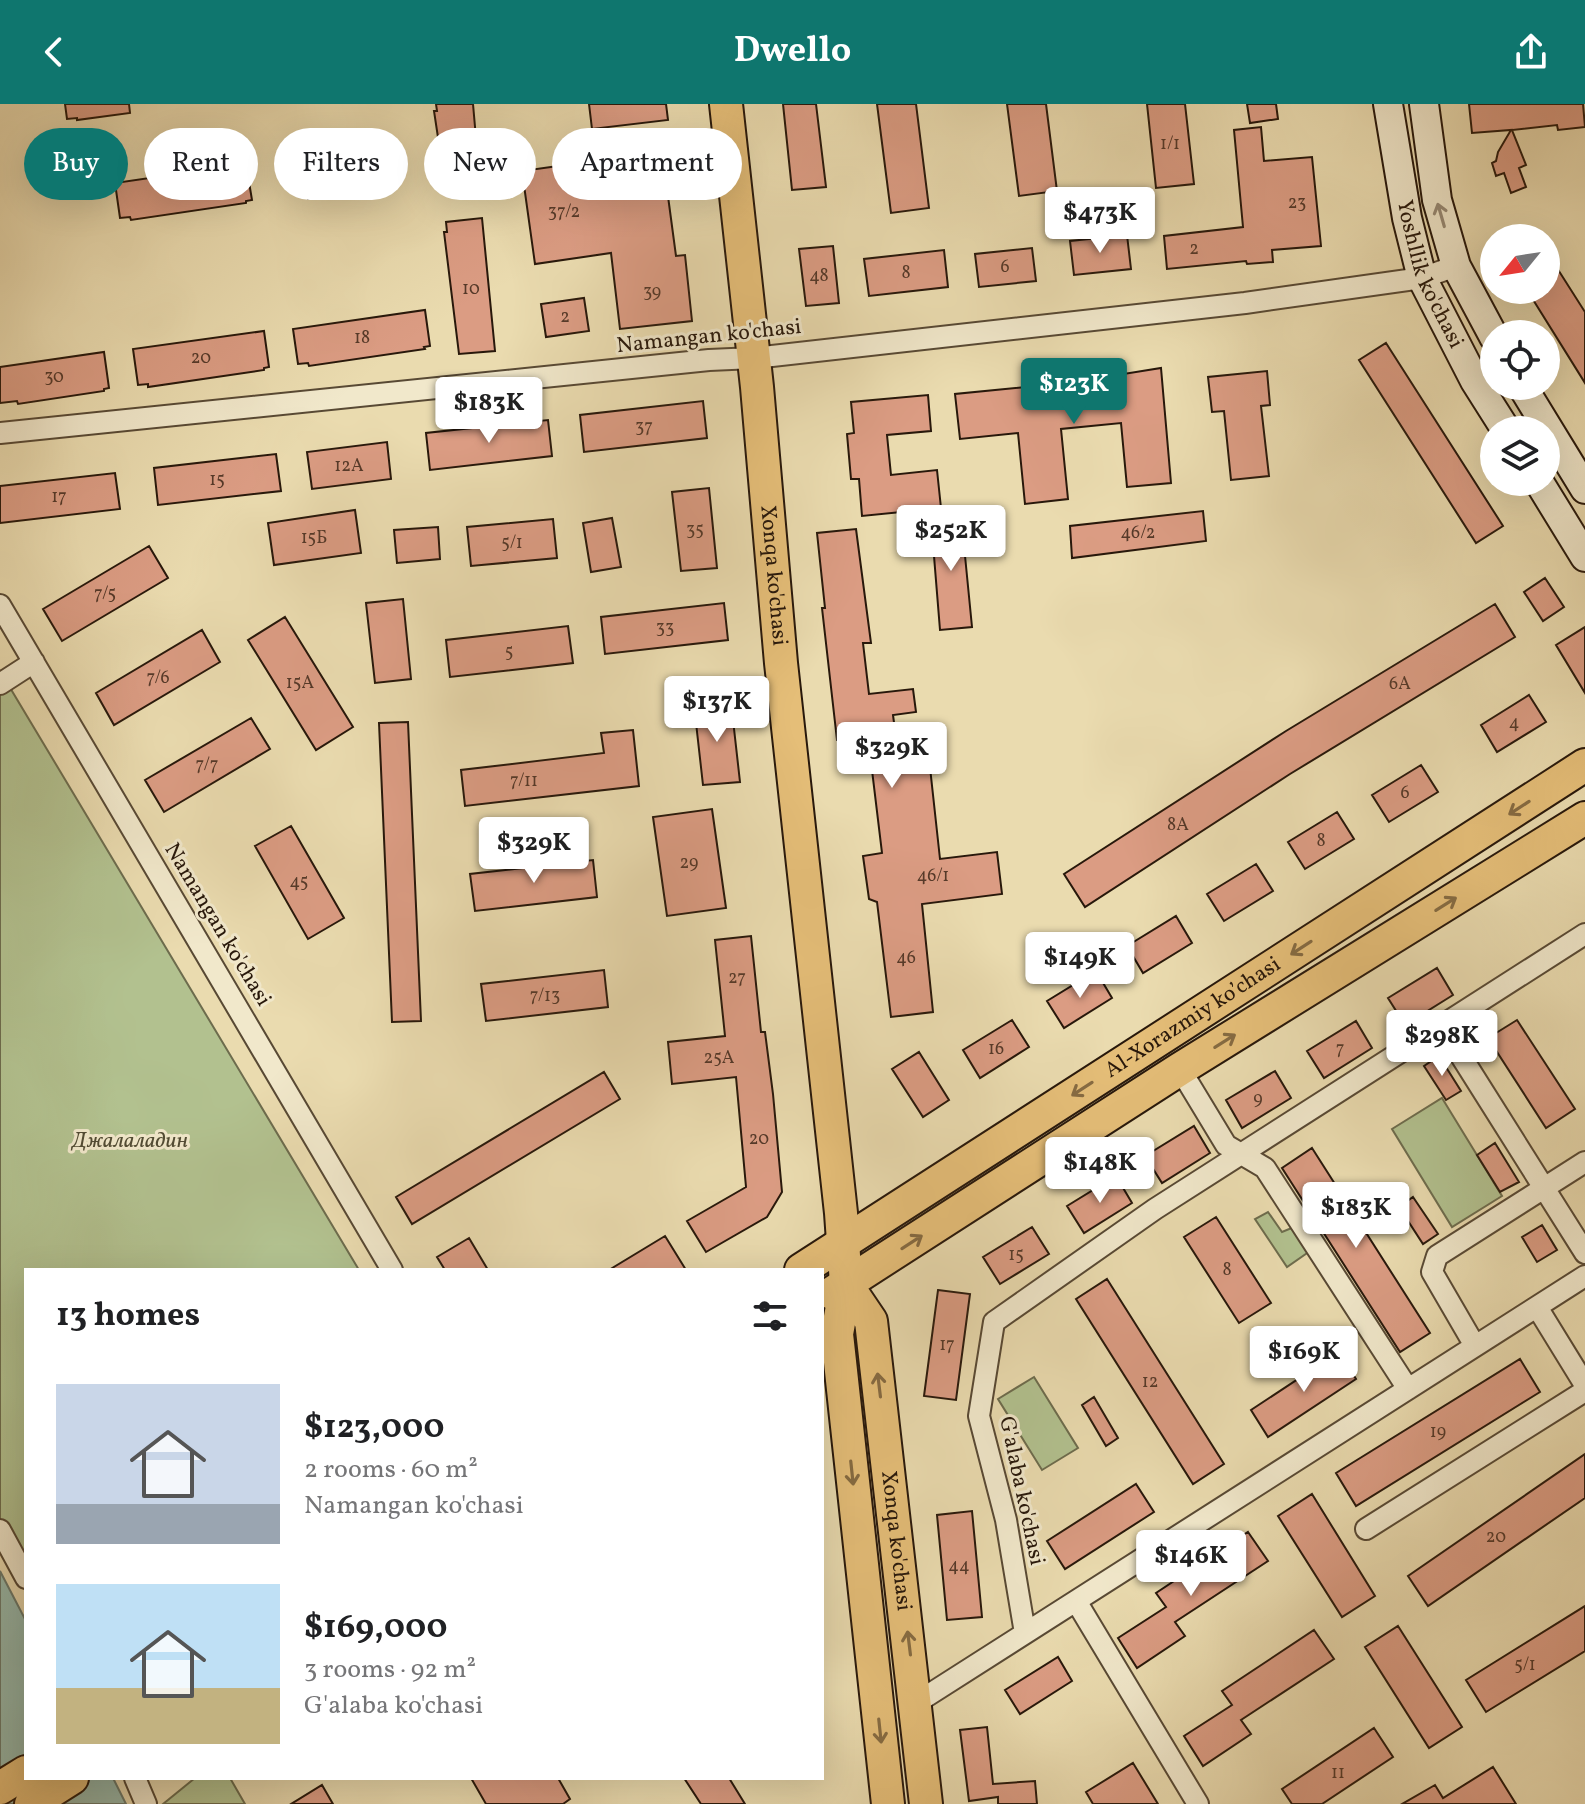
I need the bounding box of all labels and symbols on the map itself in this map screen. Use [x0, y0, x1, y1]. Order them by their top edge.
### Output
house number: 1/1 [1160, 132, 1180, 157]
pin: $473K [1044, 187, 1156, 255]
house number: 23 [1288, 191, 1306, 216]
street label: Yoshllik ko'chasi [1389, 197, 1471, 354]
house number: 37/2 [548, 200, 580, 225]
one-way arrow [1433, 202, 1448, 228]
north arrow [1480, 224, 1560, 304]
house number: 2 [1189, 237, 1199, 262]
house number: 6 [1000, 255, 1010, 280]
house number: 8 [901, 261, 911, 286]
house number: 48 [809, 264, 829, 289]
house number: 10 [462, 277, 480, 302]
house number: 39 [643, 280, 661, 305]
house number: 2 [560, 305, 570, 330]
street label: Namangan ko'chasi [615, 312, 803, 362]
house number: 18 [354, 326, 370, 351]
house number: 20 [191, 346, 211, 371]
pin: $123K [1018, 358, 1130, 426]
house number: 30 [44, 365, 64, 390]
pin: $183K [433, 377, 545, 445]
house number: 37 [635, 415, 653, 440]
house number: 12A [334, 454, 364, 479]
house number: 15 [209, 468, 225, 493]
house number: 17 [51, 485, 67, 510]
street label: Xonqa ko'chasi [752, 504, 795, 647]
pin: $252K [895, 505, 1007, 573]
house number: 35 [686, 518, 704, 543]
house number: 46/2 [1120, 521, 1156, 546]
house number: 15Б [301, 526, 327, 551]
house number: 5/1 [501, 531, 523, 556]
house number: 7/5 [94, 582, 116, 607]
house number: 33 [656, 616, 674, 641]
house number: 5 [505, 640, 513, 665]
house number: 7/6 [146, 666, 170, 691]
house number: 15А [286, 671, 314, 696]
house number: 6А [1389, 672, 1411, 697]
pin: $137K [661, 676, 773, 744]
house number: 4 [1509, 711, 1519, 736]
pin: $329K [836, 722, 948, 790]
house number: 7/7 [196, 753, 218, 778]
house number: 7/11 [510, 769, 538, 794]
house number: 6 [1400, 781, 1410, 806]
one-way arrow [1509, 799, 1531, 816]
house number: 8А [1167, 813, 1189, 838]
pin: $329K [478, 817, 590, 885]
house number: 8 [1316, 829, 1326, 854]
street label: Namangan ko'chasi [156, 837, 278, 1013]
house number: 29 [680, 851, 698, 876]
house number: 46/1 [917, 864, 949, 889]
house number: 45 [290, 870, 308, 895]
one-way arrow [1434, 896, 1457, 912]
pin: $149K [1024, 932, 1136, 1000]
one-way arrow [1290, 941, 1313, 957]
house number: 46 [896, 946, 916, 971]
street label: Al-Xorazmiy ko’chasi [1099, 949, 1287, 1086]
house number: 27 [728, 966, 746, 991]
house number: 7/13 [530, 984, 560, 1009]
pin: $298K [1386, 1010, 1498, 1078]
one-way arrow [1213, 1033, 1236, 1049]
house number: 16 [988, 1037, 1004, 1062]
house number: 7 [1336, 1037, 1344, 1062]
house number: 25A [704, 1046, 735, 1071]
one-way arrow [1071, 1081, 1094, 1097]
house number: 9 [1253, 1087, 1263, 1112]
park label: Джалаладин [70, 1126, 188, 1157]
house number: 20 [749, 1127, 769, 1152]
pin: $148K [1044, 1137, 1156, 1205]
pin: $183K [1300, 1182, 1412, 1250]
one-way arrow [900, 1234, 923, 1250]
house number: 15 [1008, 1243, 1024, 1268]
house number: 8 [1222, 1258, 1232, 1283]
pin: $169K [1248, 1326, 1360, 1394]
house number: 17 [939, 1333, 955, 1358]
house number: 12 [1142, 1370, 1158, 1395]
one-way arrow [871, 1372, 886, 1399]
street label: G'alaba ko'chasi [990, 1414, 1052, 1568]
house number: 19 [1430, 1420, 1446, 1445]
one-way arrow [845, 1459, 860, 1486]
street label: Xonqa ko'chasi [873, 1469, 919, 1613]
house number: 20 [1486, 1525, 1506, 1550]
pin: $146K [1135, 1530, 1247, 1598]
house number: 44 [948, 1554, 970, 1579]
one-way arrow [901, 1631, 916, 1656]
house number: 5/1 [1514, 1653, 1536, 1678]
one-way arrow [873, 1717, 888, 1744]
house number: 11 [1331, 1761, 1345, 1786]

